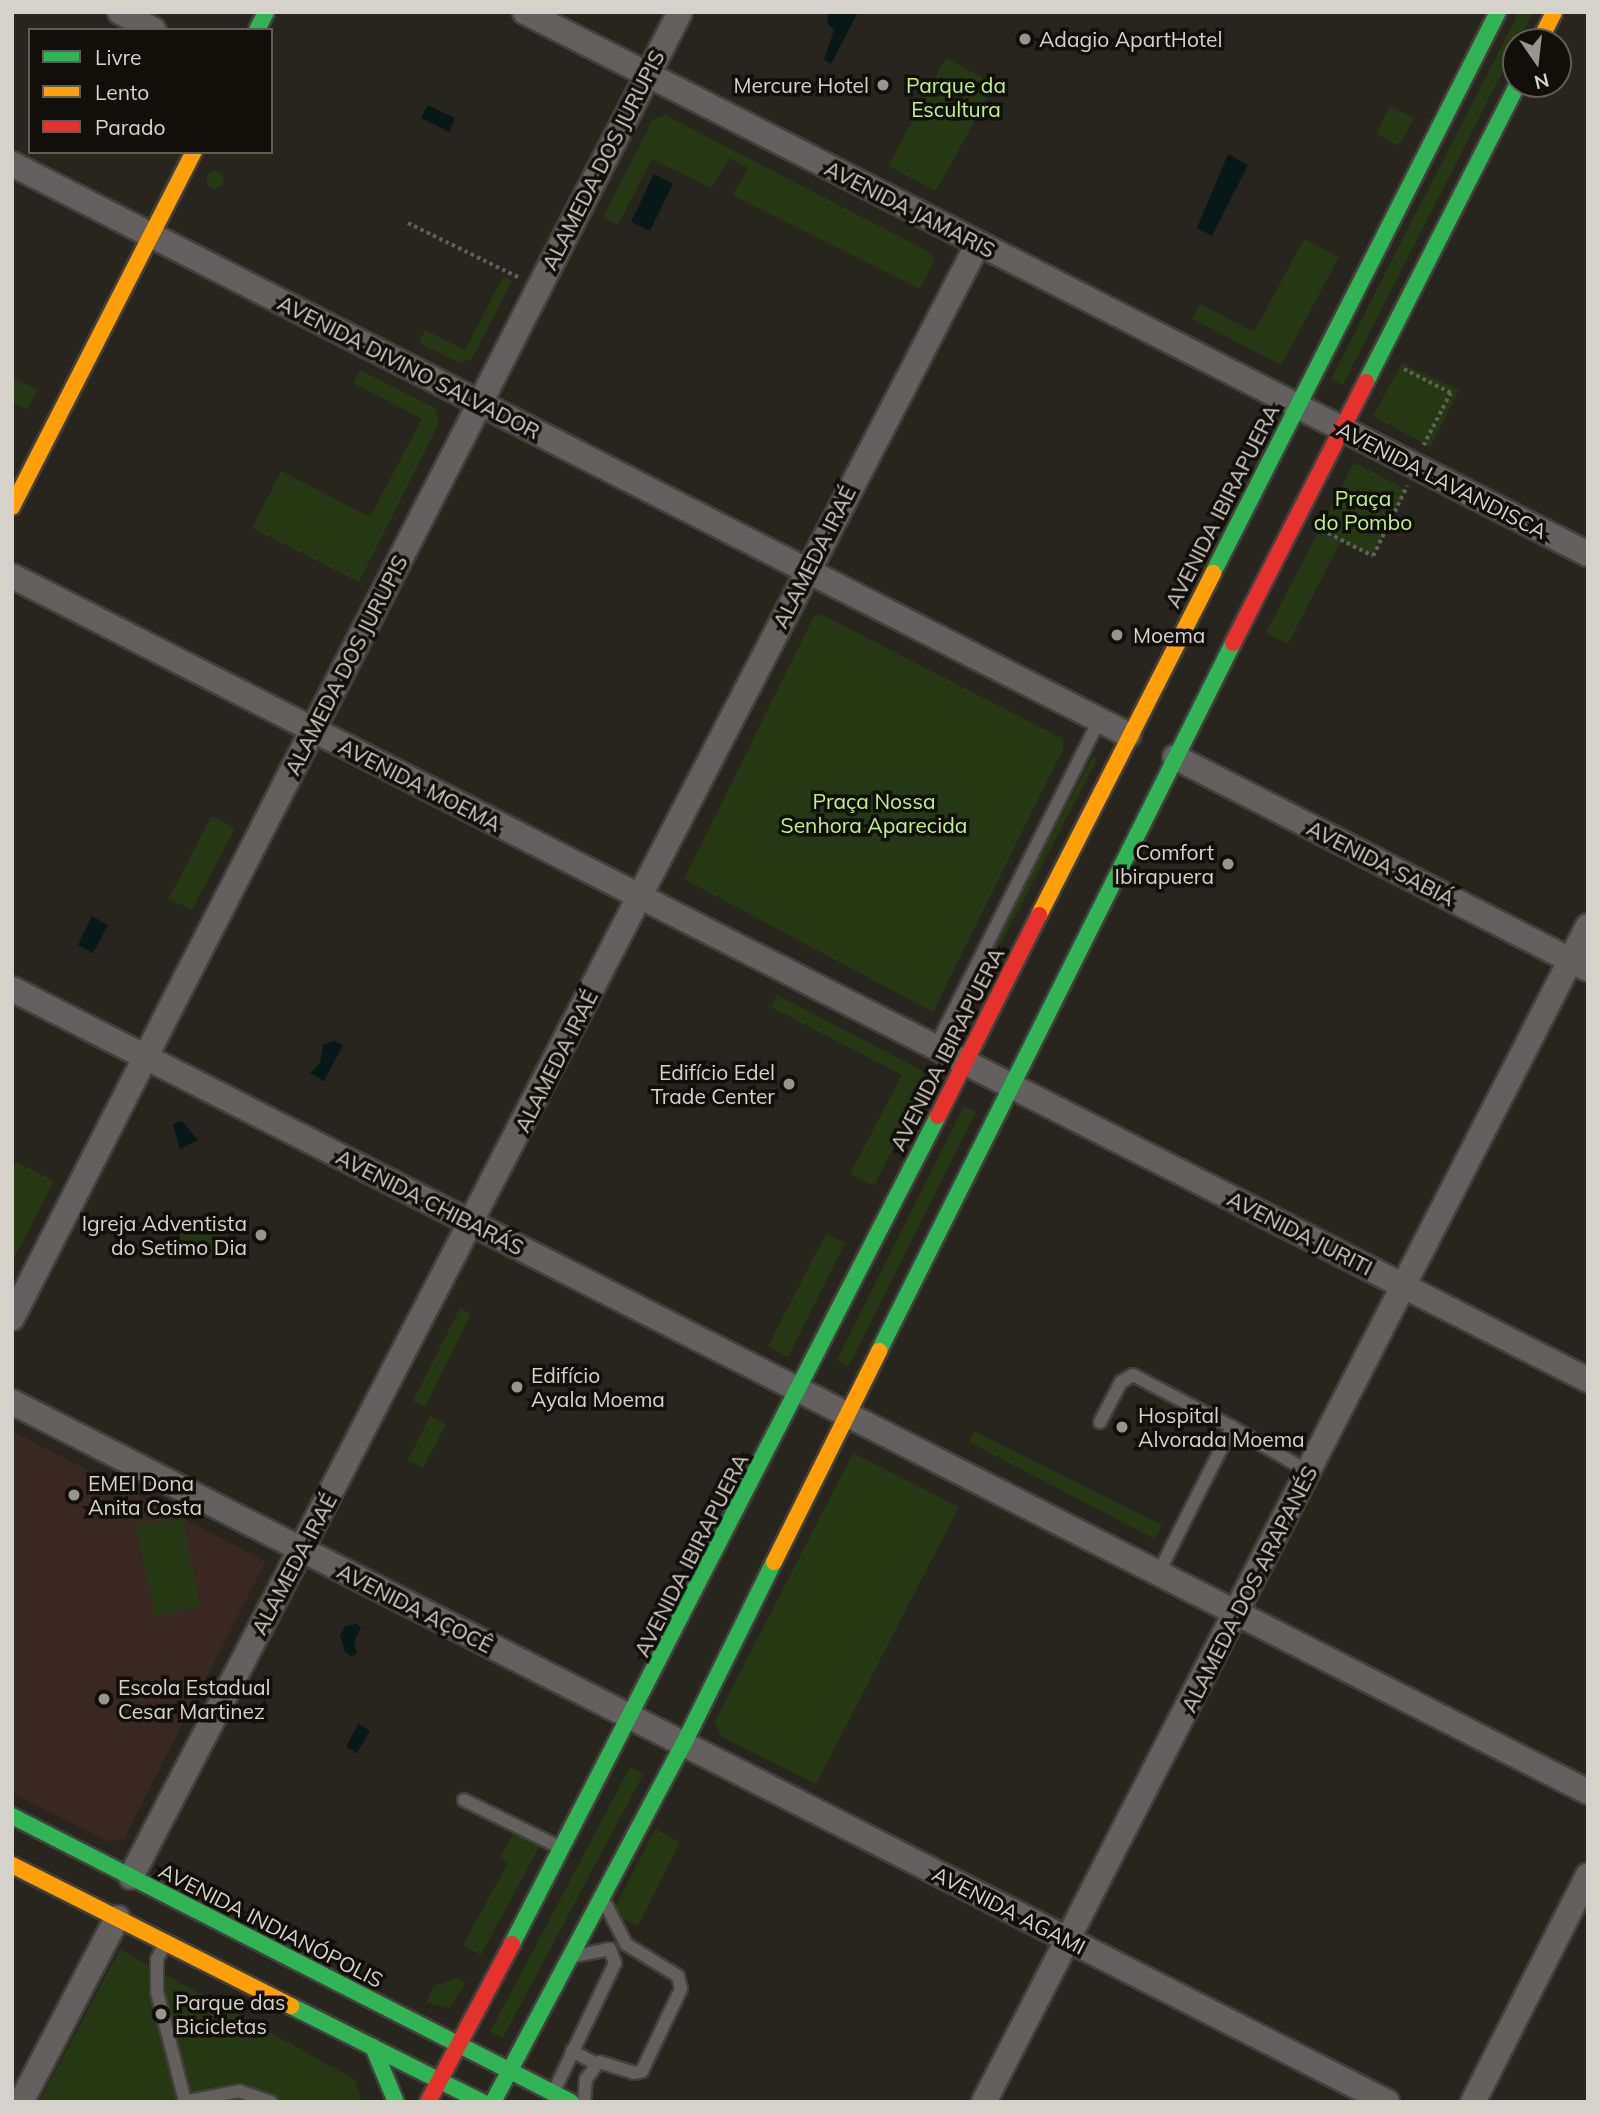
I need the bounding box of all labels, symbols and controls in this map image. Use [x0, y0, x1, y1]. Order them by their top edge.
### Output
place label: Adagio ApartHotel [1039, 26, 1222, 52]
legend [28, 28, 273, 154]
north arrow [1502, 28, 1572, 98]
marker: Adagio ApartHotel [1017, 31, 1033, 47]
text: Livre [95, 44, 142, 70]
street label: ALAMEDA DOS JURUPIS [537, 46, 669, 274]
text: N [1532, 68, 1551, 95]
place label: Mercure Hotel [734, 72, 869, 98]
park label: Parque da Escultura [906, 72, 1006, 122]
marker: Mercure Hotel [875, 77, 891, 93]
text: Lento [95, 79, 149, 105]
text: Parado [95, 114, 165, 140]
street label: AVENIDA JAMARIS [821, 155, 999, 263]
street label: AVENIDA DIVINO SALVADOR [274, 290, 544, 444]
street label: AVENIDA IBIRAPUERA [1160, 400, 1284, 612]
street label: AVENIDA LAVANDISCA [1333, 416, 1551, 544]
street label: ALAMEDA IRAÉ [767, 482, 861, 632]
park label: Praça do Pombo [1314, 485, 1412, 535]
street label: ALAMEDA DOS JURUPIS [280, 551, 412, 779]
place label: Moema [1133, 622, 1205, 648]
marker: Moema [1107, 625, 1127, 645]
street label: AVENIDA MOEMA [335, 733, 505, 837]
park label: Praça Nossa Senhora Aparecida [781, 788, 967, 838]
street label: AVENIDA SABIÁ [1303, 815, 1459, 911]
place label: Comfort Ibirapuera [1115, 839, 1214, 889]
marker: Comfort Ibirapuera [1220, 856, 1236, 872]
street label: AVENIDA IBIRAPUERA [885, 943, 1009, 1155]
street label: ALAMEDA IRAÉ [509, 986, 603, 1136]
place label: Edifício Edel Trade Center [651, 1059, 775, 1109]
marker: Edifício Edel Trade Center [781, 1076, 797, 1092]
street label: AVENIDA CHIBARÁS [332, 1144, 528, 1260]
street label: AVENIDA JURITI [1223, 1186, 1377, 1280]
place label: Igreja Adventista do Setimo Dia [82, 1210, 247, 1260]
marker: Igreja Adventista do Setimo Dia [253, 1227, 269, 1243]
place label: Edifício Ayala Moema [531, 1362, 665, 1412]
marker: Edifício Ayala Moema [509, 1379, 525, 1395]
place label: Hospital Alvorada Moema [1138, 1402, 1305, 1452]
marker: Hospital Alvorada Moema [1112, 1417, 1132, 1437]
street label: AVENIDA IBIRAPUERA [629, 1449, 753, 1661]
street label: ALAMEDA DOS ARAPANÉS [1176, 1462, 1322, 1716]
place label: EMEI Dona Anita Costa [88, 1470, 202, 1520]
marker: EMEI Dona Anita Costa [66, 1487, 82, 1503]
street label: ALAMEDA IRAÉ [246, 1489, 342, 1639]
street label: AVENIDA AÇOCÊ [333, 1558, 497, 1658]
place label: Escola Estadual Cesar Martinez [118, 1674, 271, 1724]
marker: Escola Estadual Cesar Martinez [96, 1691, 112, 1707]
street label: AVENIDA INDIANÓPOLIS [155, 1857, 387, 1993]
street label: AVENIDA AGAMI [928, 1861, 1090, 1959]
place label: Parque das Bicicletas [175, 1989, 285, 2039]
marker: Parque das Bicicletas [153, 2006, 169, 2022]

